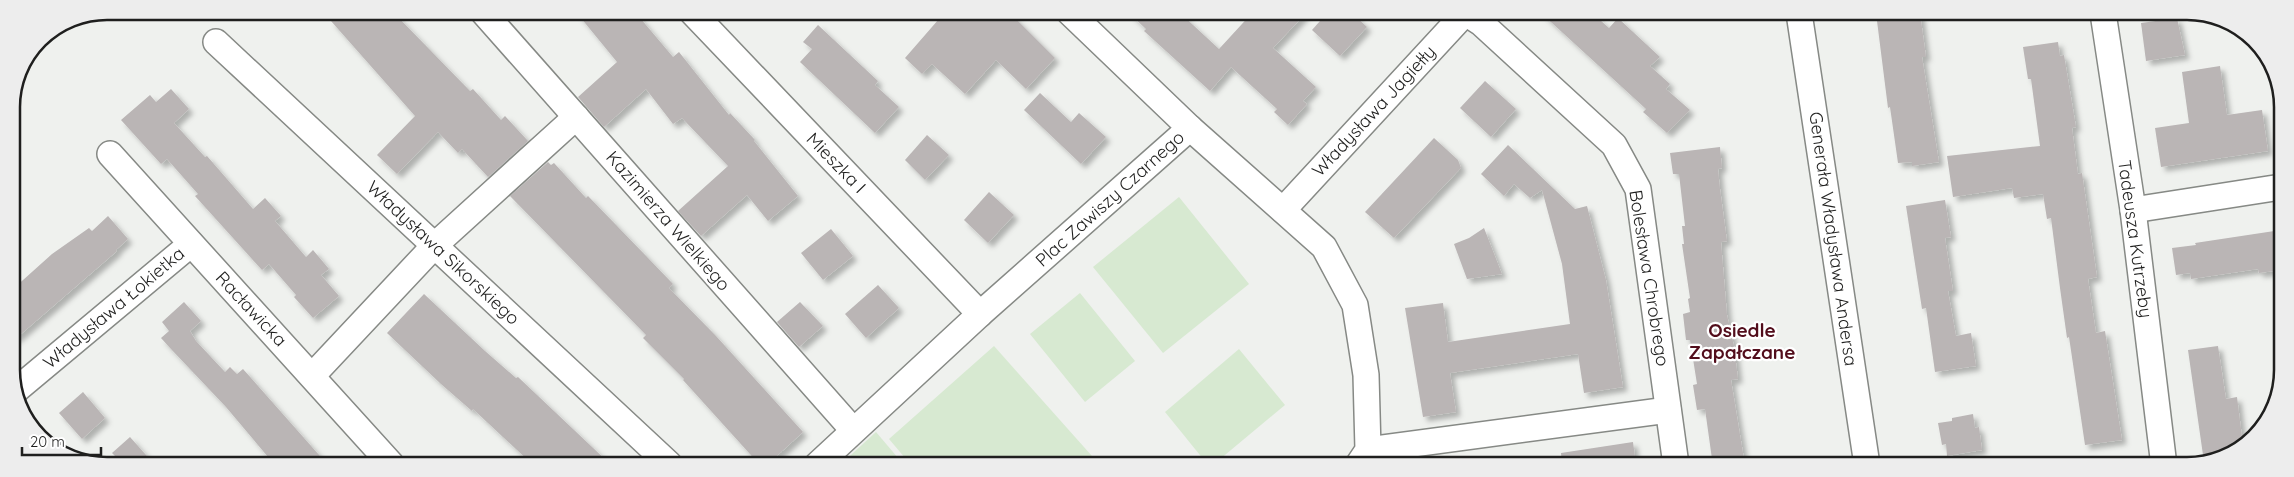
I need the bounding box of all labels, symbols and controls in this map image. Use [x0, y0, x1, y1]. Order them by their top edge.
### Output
street label: Władysława Jagiełły [1307, 40, 1440, 181]
street label: Generała Władysława Andersa [1804, 110, 1863, 368]
street label: Plac Zawiszy Czarnego [1030, 126, 1189, 272]
street label: Mieszka I [802, 127, 871, 198]
street label: Kazimierza Wielkiego [601, 146, 736, 295]
street label: Tadeusza Kutrzeby [2113, 159, 2158, 319]
street label: Władysława Sikorskiego [362, 176, 525, 330]
street label: Bolesława Chrobrego [1624, 188, 1675, 368]
street label: Władysława Łokietka [38, 242, 189, 374]
street label: Racławicka [211, 266, 292, 351]
district label: Osiedle Zapałczane [1689, 318, 1795, 364]
scale bar [22, 424, 101, 456]
text: 20 m [30, 432, 65, 451]

